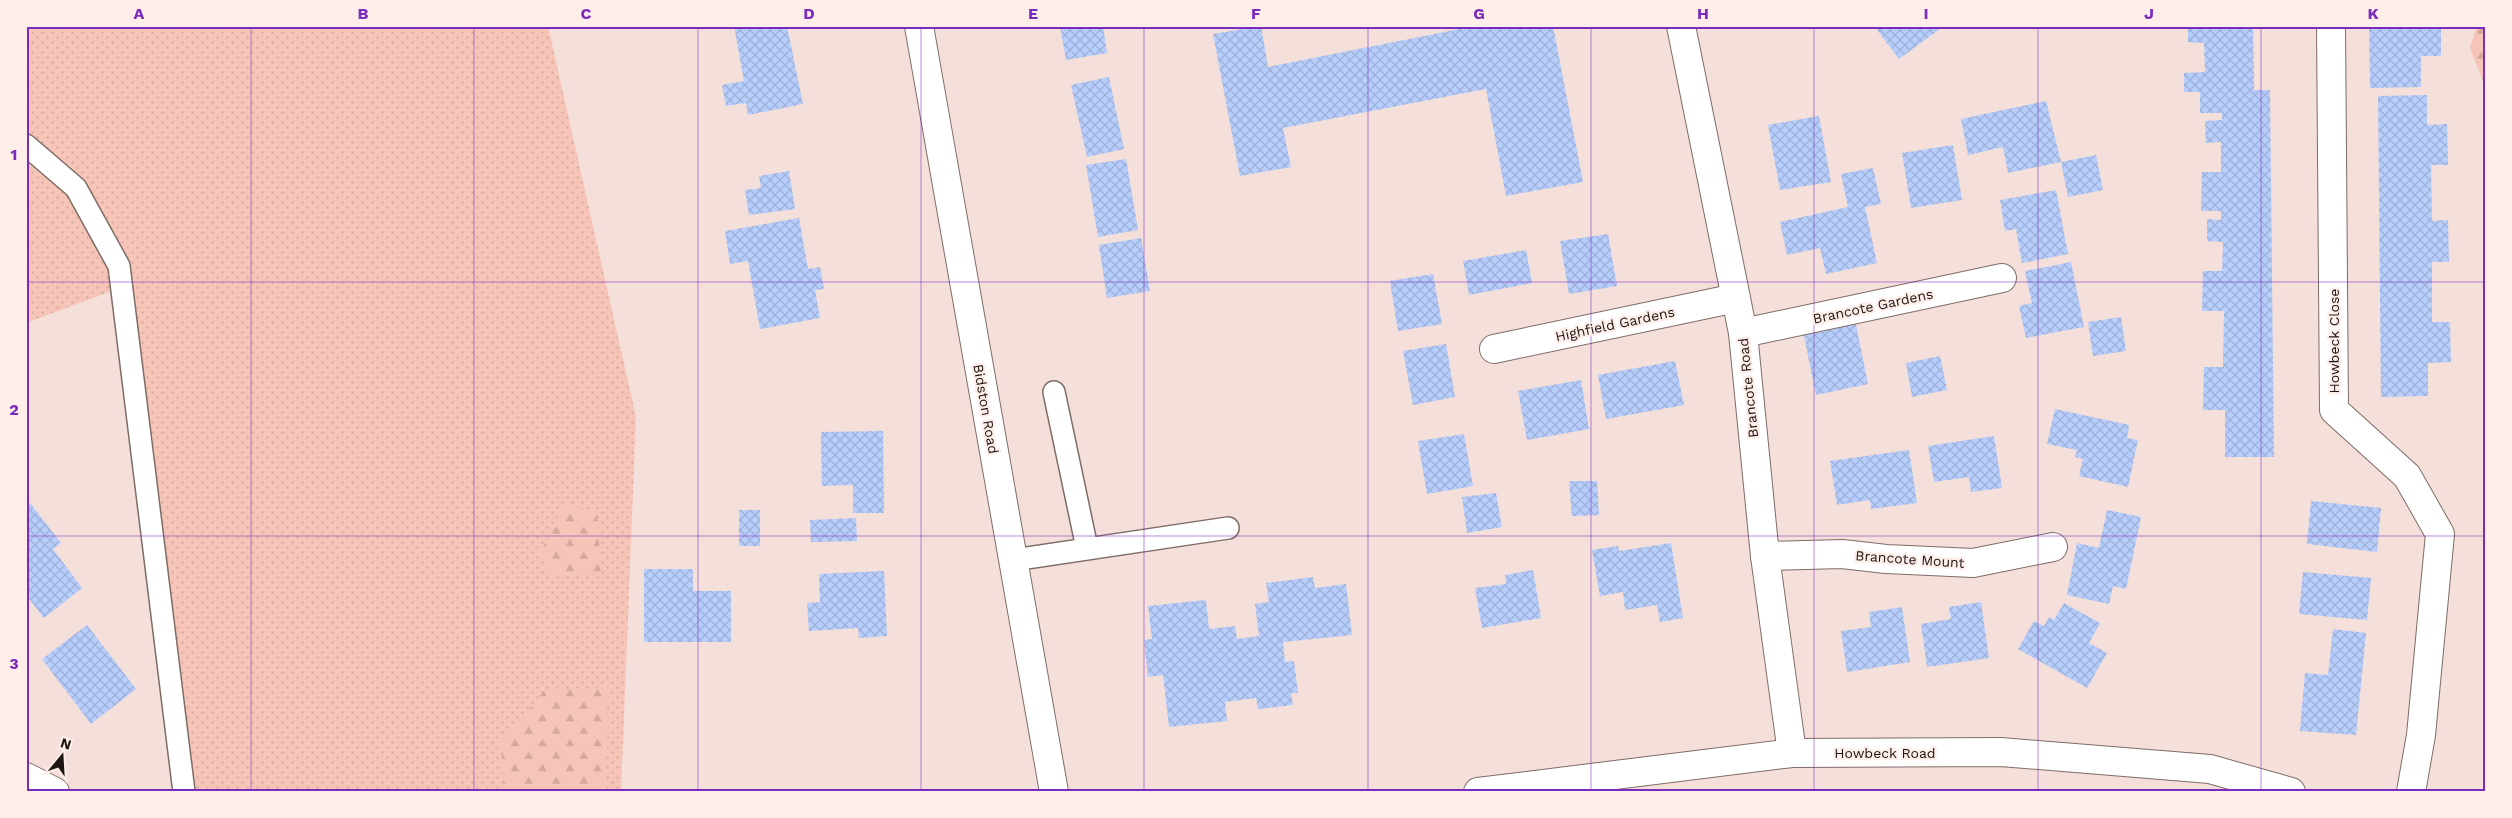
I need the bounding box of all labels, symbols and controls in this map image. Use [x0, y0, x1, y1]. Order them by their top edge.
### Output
text: A [134, 4, 145, 23]
text: B [358, 4, 369, 23]
text: C [581, 4, 592, 23]
text: D [803, 4, 815, 23]
text: E [1028, 4, 1038, 23]
text: F [1251, 4, 1261, 23]
text: G [1473, 4, 1485, 23]
text: H [1697, 4, 1709, 23]
text: I [1923, 4, 1929, 23]
text: J [2144, 4, 2154, 23]
text: K [2367, 4, 2379, 23]
text: 1 [11, 145, 17, 164]
street label: Brancote Gardens [1811, 285, 1935, 327]
street label: Howbeck Close [2326, 289, 2342, 393]
street label: Highfield Gardens [1554, 304, 1676, 344]
street label: Brancote Road [1735, 337, 1761, 439]
street label: Bidston Road [970, 363, 1002, 455]
text: 2 [9, 400, 19, 419]
street label: Brancote Mount [1855, 547, 1965, 571]
text: 3 [9, 654, 19, 673]
north arrow [38, 730, 88, 780]
text: N [59, 734, 73, 753]
street label: Howbeck Road [1834, 745, 1936, 761]

